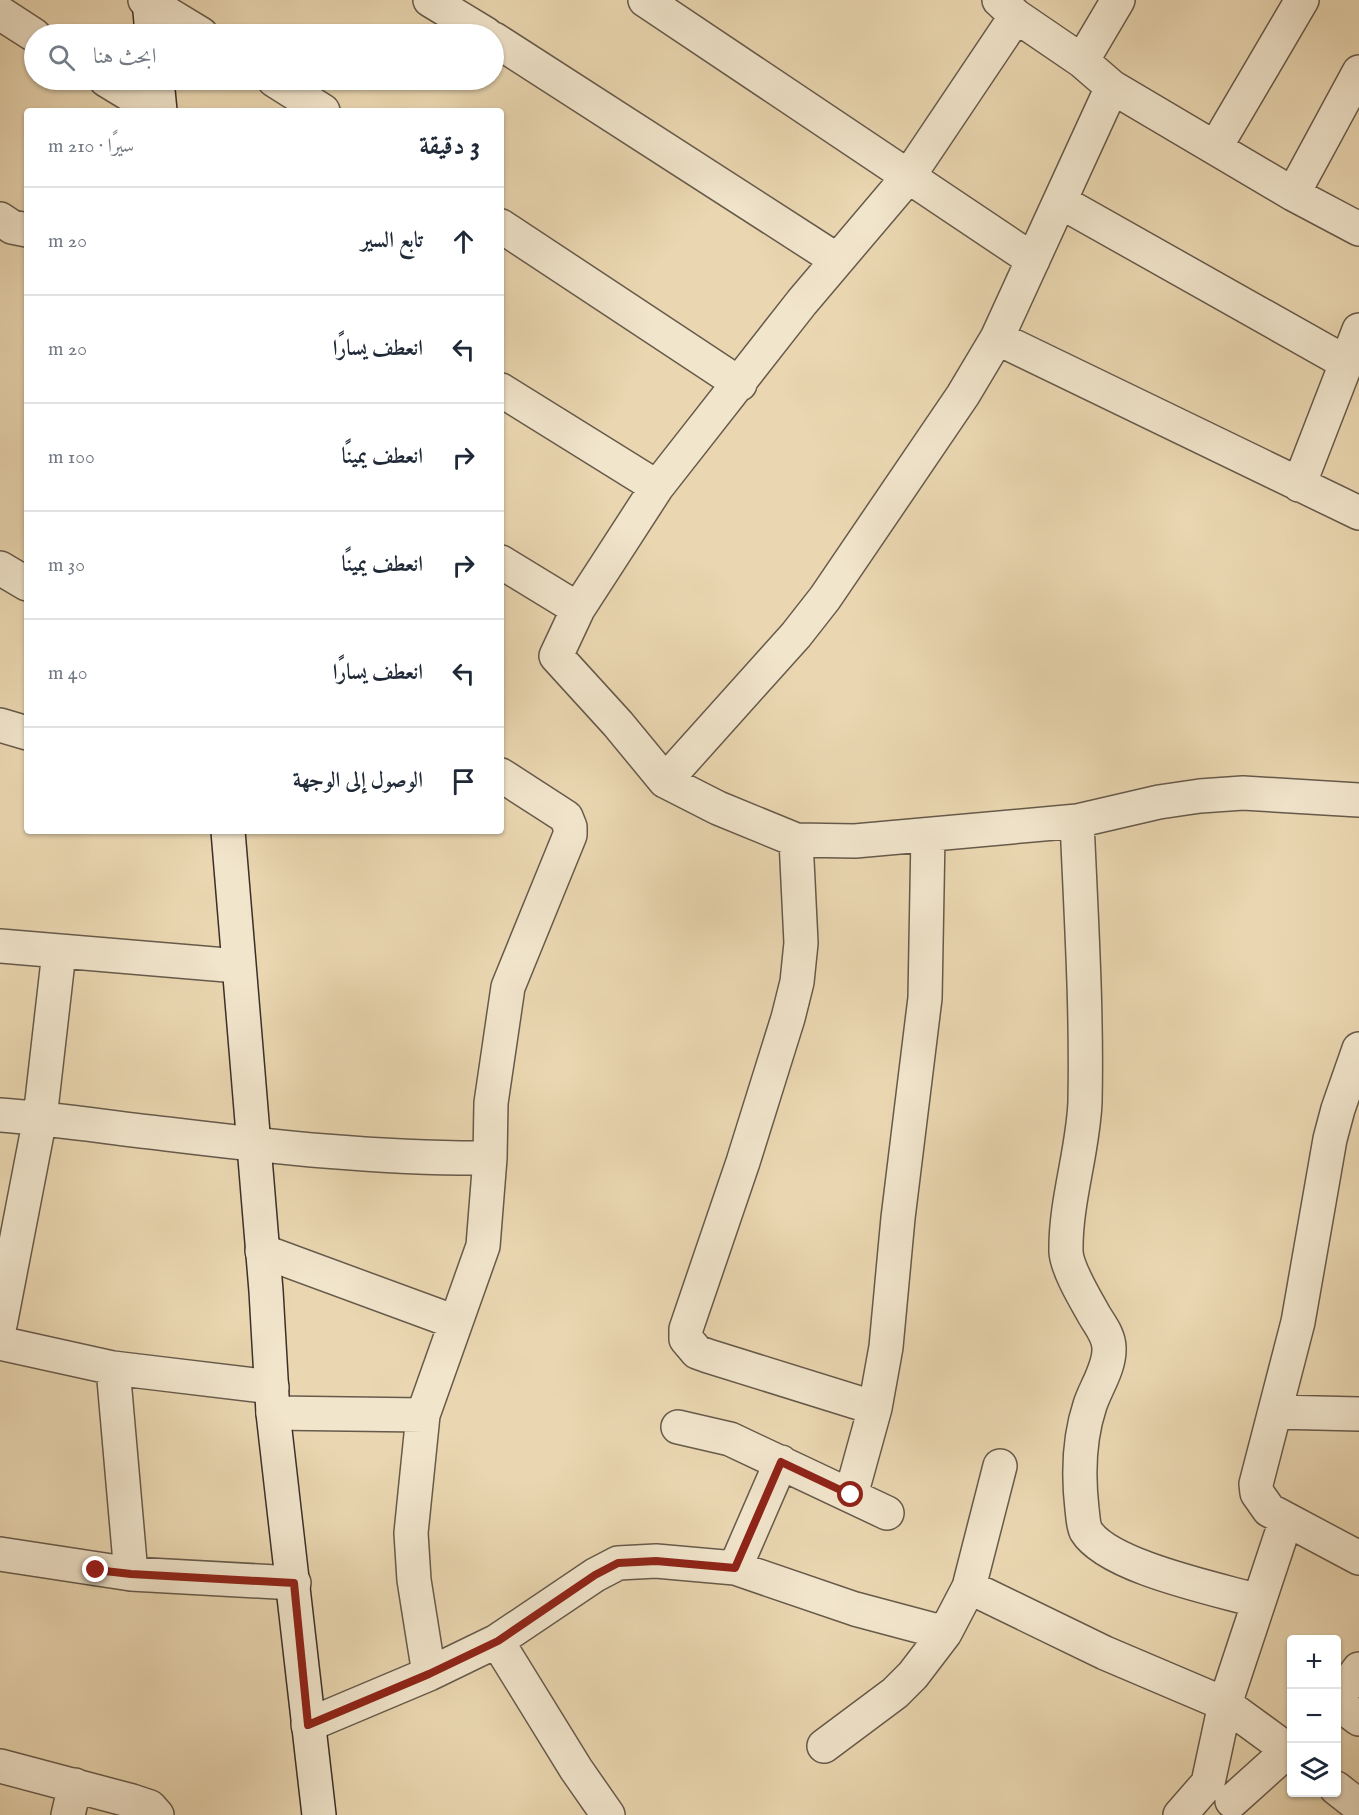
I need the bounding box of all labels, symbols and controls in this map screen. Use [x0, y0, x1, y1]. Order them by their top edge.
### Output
search box [24, 24, 504, 90]
icon: search [45, 41, 78, 74]
text: ابحث هنا [93, 43, 156, 71]
text: 3 دقيقة [419, 130, 480, 163]
text: سيرًا · 210 m [48, 134, 134, 159]
icon: ahead [447, 225, 480, 258]
text: تابع السير [361, 227, 423, 255]
text: 20 m [48, 229, 87, 254]
icon: left [447, 333, 480, 366]
text: انعطف يسارًا [333, 335, 423, 363]
text: 20 m [48, 337, 87, 362]
icon: right [447, 441, 480, 474]
text: انعطف يمينًا [342, 443, 423, 471]
text: 100 m [48, 445, 95, 470]
icon: right [447, 549, 480, 582]
text: انعطف يمينًا [342, 551, 423, 579]
text: 30 m [48, 553, 85, 578]
icon: left [447, 657, 480, 690]
text: انعطف يسارًا [333, 659, 423, 687]
text: 40 m [48, 661, 87, 686]
icon: arrive [447, 765, 480, 798]
text: الوصول إلى الوجهة [293, 767, 423, 795]
route start [837, 1481, 863, 1507]
route end [82, 1556, 108, 1582]
map controls [1287, 1635, 1341, 1797]
button: + [1287, 1635, 1341, 1689]
button: − [1287, 1689, 1341, 1743]
button: layers [1287, 1743, 1341, 1797]

